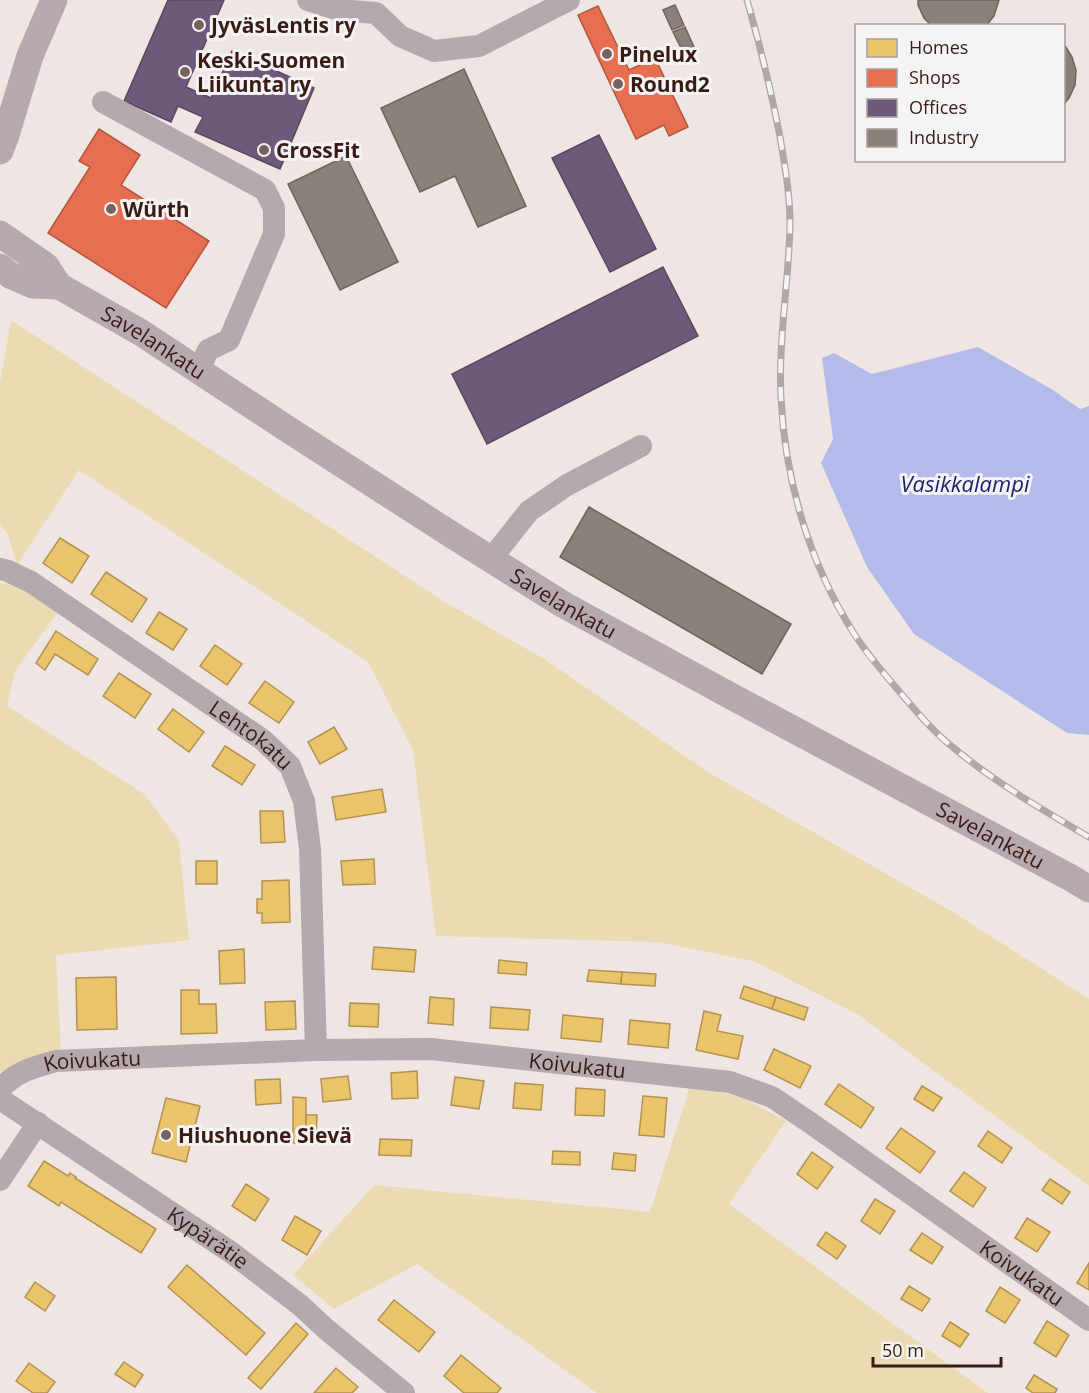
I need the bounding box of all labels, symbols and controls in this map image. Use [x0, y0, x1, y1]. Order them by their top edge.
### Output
place label: JyväsLentis ry [209, 11, 356, 39]
marker: JyväsLentis ry [192, 18, 206, 32]
legend [855, 24, 1065, 162]
text: Homes [909, 35, 968, 59]
place label: Pinelux [619, 40, 698, 68]
place label: Keski-Suomen Liikunta ry [197, 46, 345, 98]
marker: Pinelux [600, 47, 614, 61]
marker: Keski-Suomen Liikunta ry [178, 65, 192, 79]
text: Shops [909, 65, 960, 89]
place label: Round2 [630, 70, 710, 98]
marker: Round2 [611, 77, 625, 91]
text: Offices [909, 95, 967, 119]
text: Industry [909, 125, 979, 149]
place label: CrossFit [276, 136, 360, 164]
marker: CrossFit [257, 143, 271, 157]
place label: Würth [123, 195, 190, 223]
marker: Würth [104, 202, 118, 216]
street label: Savelankatu [96, 299, 211, 386]
water label: Vasikkalampi [901, 468, 1030, 498]
street label: Savelankatu [505, 561, 622, 645]
street label: Lehtokatu [204, 694, 299, 776]
street label: Savelankatu [932, 795, 1049, 875]
street label: Koivukatu [40, 1043, 142, 1078]
street label: Koivukatu [527, 1046, 627, 1084]
place label: Hiushuone Sievä [178, 1121, 352, 1149]
marker: Hiushuone Sievä [159, 1128, 173, 1142]
street label: Kypärätie [162, 1200, 255, 1275]
street label: Koivukatu [974, 1233, 1070, 1312]
scale bar [873, 1330, 1000, 1368]
text: 50 m [882, 1338, 924, 1362]

